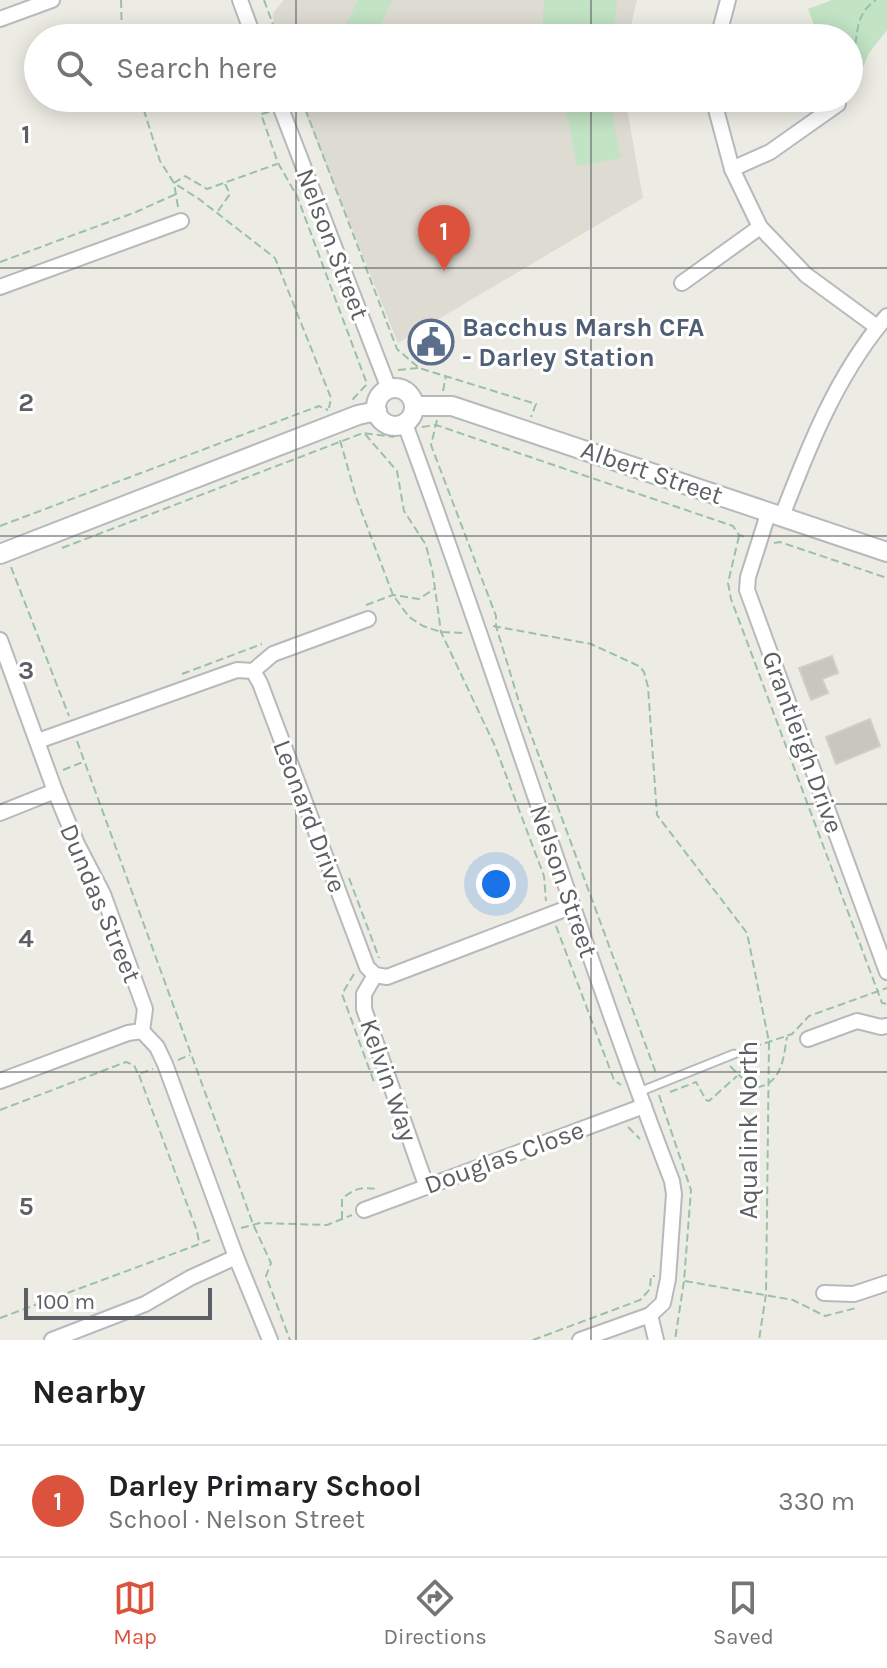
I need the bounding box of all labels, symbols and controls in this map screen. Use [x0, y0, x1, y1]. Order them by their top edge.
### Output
search box [24, 24, 863, 112]
icon: search [52, 46, 96, 90]
text: Search here [116, 50, 277, 86]
text: 1 [21, 119, 31, 150]
street label: Nelson Street [289, 164, 376, 324]
pin: 1 [418, 205, 470, 271]
place label: Bacchus Marsh CFA - Darley Station [462, 312, 704, 373]
public building icon: Bacchus Marsh CFA - Darley Station [407, 318, 455, 366]
text: 2 [18, 387, 34, 418]
street label: Albert Street [577, 434, 727, 511]
street label: Grantleigh Drive [755, 647, 850, 837]
text: 3 [18, 655, 34, 686]
street label: Leonard Drive [266, 735, 353, 897]
street label: Nelson Street [523, 801, 604, 962]
street label: Dundas Street [53, 819, 148, 987]
your location [476, 864, 516, 904]
text: 4 [18, 923, 34, 954]
street label: Kelvin Way [353, 1015, 424, 1146]
street label: Aqualink North [733, 1041, 764, 1219]
street label: Douglas Close [420, 1114, 588, 1201]
text: 5 [18, 1191, 34, 1222]
scale bar [24, 1284, 212, 1320]
text: 100 m [36, 1289, 95, 1315]
text: Nearby [32, 1372, 146, 1412]
text: Darley Primary School [108, 1468, 422, 1504]
text: 1 [53, 1486, 63, 1517]
text: 330 m [778, 1486, 855, 1517]
text: School · Nelson Street [108, 1504, 365, 1535]
tab: Map [113, 1576, 157, 1650]
tab: Directions [383, 1576, 487, 1650]
tab: Saved [713, 1576, 774, 1650]

